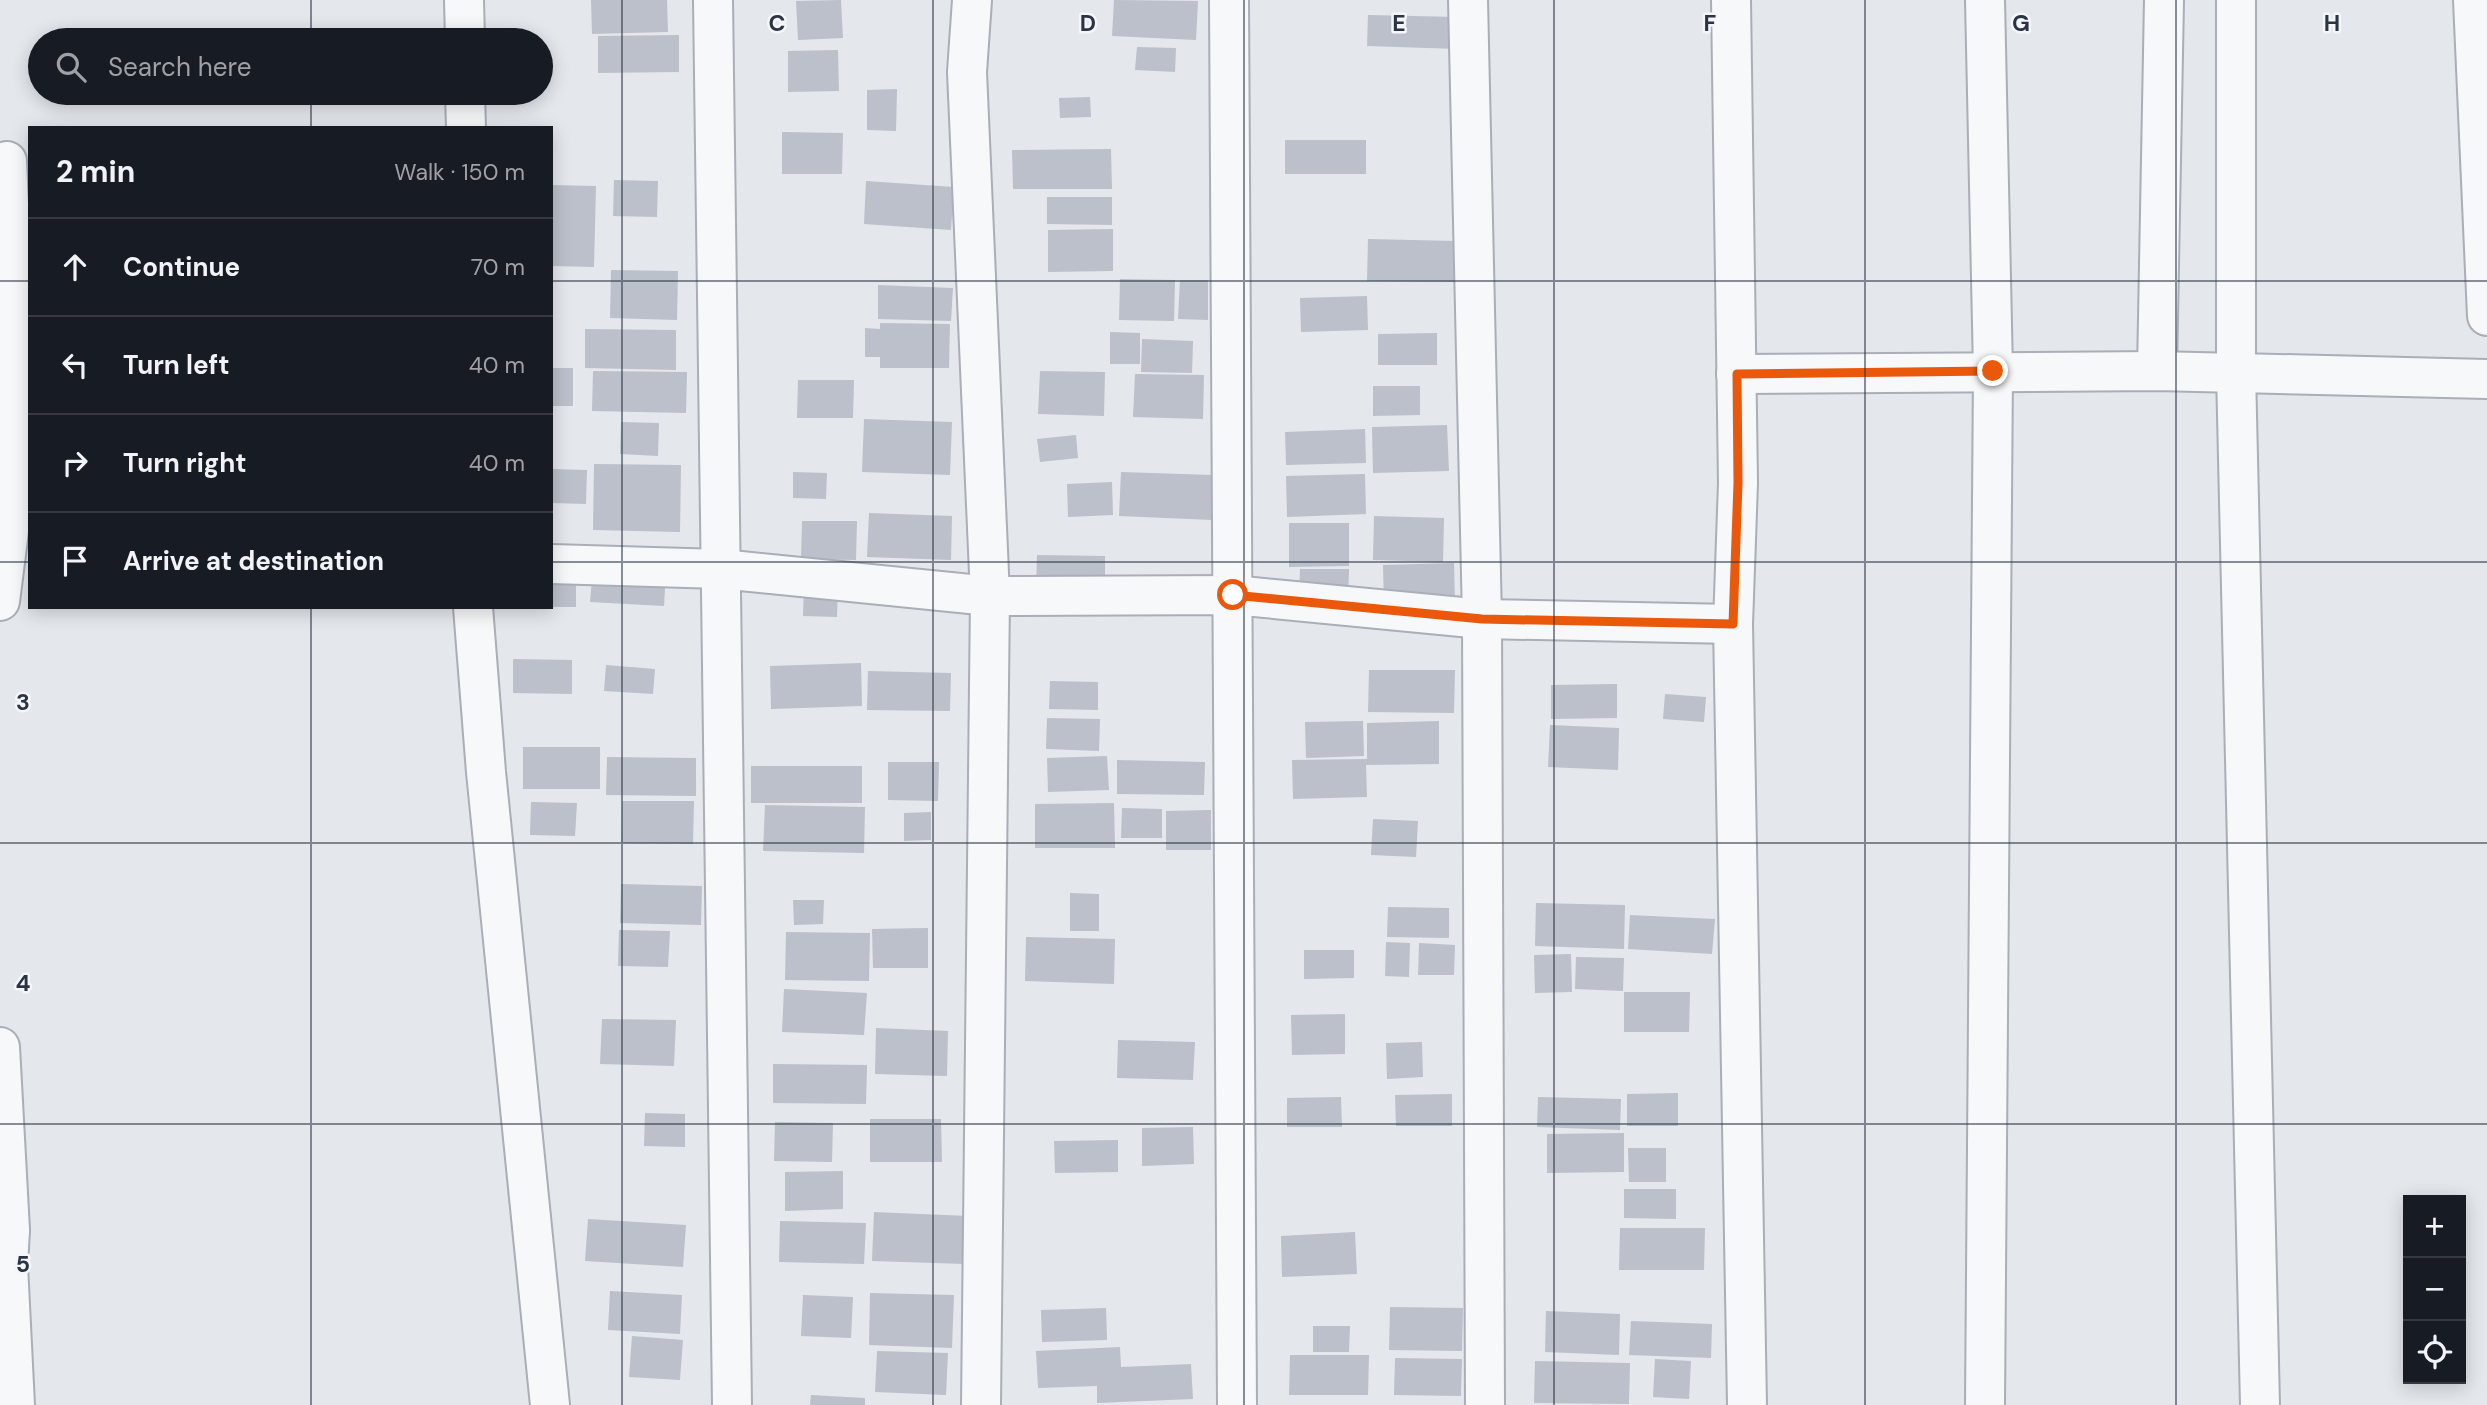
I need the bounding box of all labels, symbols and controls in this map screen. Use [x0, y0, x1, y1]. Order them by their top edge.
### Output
text: C [769, 8, 785, 38]
text: D [1080, 8, 1096, 38]
text: E [1392, 8, 1406, 38]
text: F [1704, 8, 1717, 38]
text: G [2012, 8, 2030, 38]
text: H [2324, 8, 2340, 38]
search box [28, 28, 553, 105]
icon: search [52, 48, 90, 86]
text: Search here [108, 50, 251, 84]
text: 2 min [56, 152, 135, 191]
text: Walk · 150 m [394, 157, 525, 187]
icon: ahead [56, 248, 94, 286]
text: Continue [123, 250, 240, 284]
text: 70 m [471, 252, 525, 282]
icon: left [56, 346, 94, 384]
text: Turn left [123, 348, 230, 382]
text: 40 m [469, 350, 525, 380]
route end [1977, 355, 2008, 386]
icon: right [56, 444, 94, 482]
text: Turn right [123, 446, 247, 480]
text: 40 m [469, 448, 525, 478]
icon: arrive [56, 542, 94, 580]
text: Arrive at destination [123, 544, 384, 578]
route start [1217, 579, 1248, 610]
text: 3 [16, 687, 30, 717]
text: 4 [16, 968, 31, 998]
map controls [2403, 1195, 2466, 1384]
button: + [2403, 1195, 2466, 1258]
text: 5 [16, 1249, 30, 1279]
button: − [2403, 1258, 2466, 1321]
button: locate [2403, 1321, 2466, 1384]

